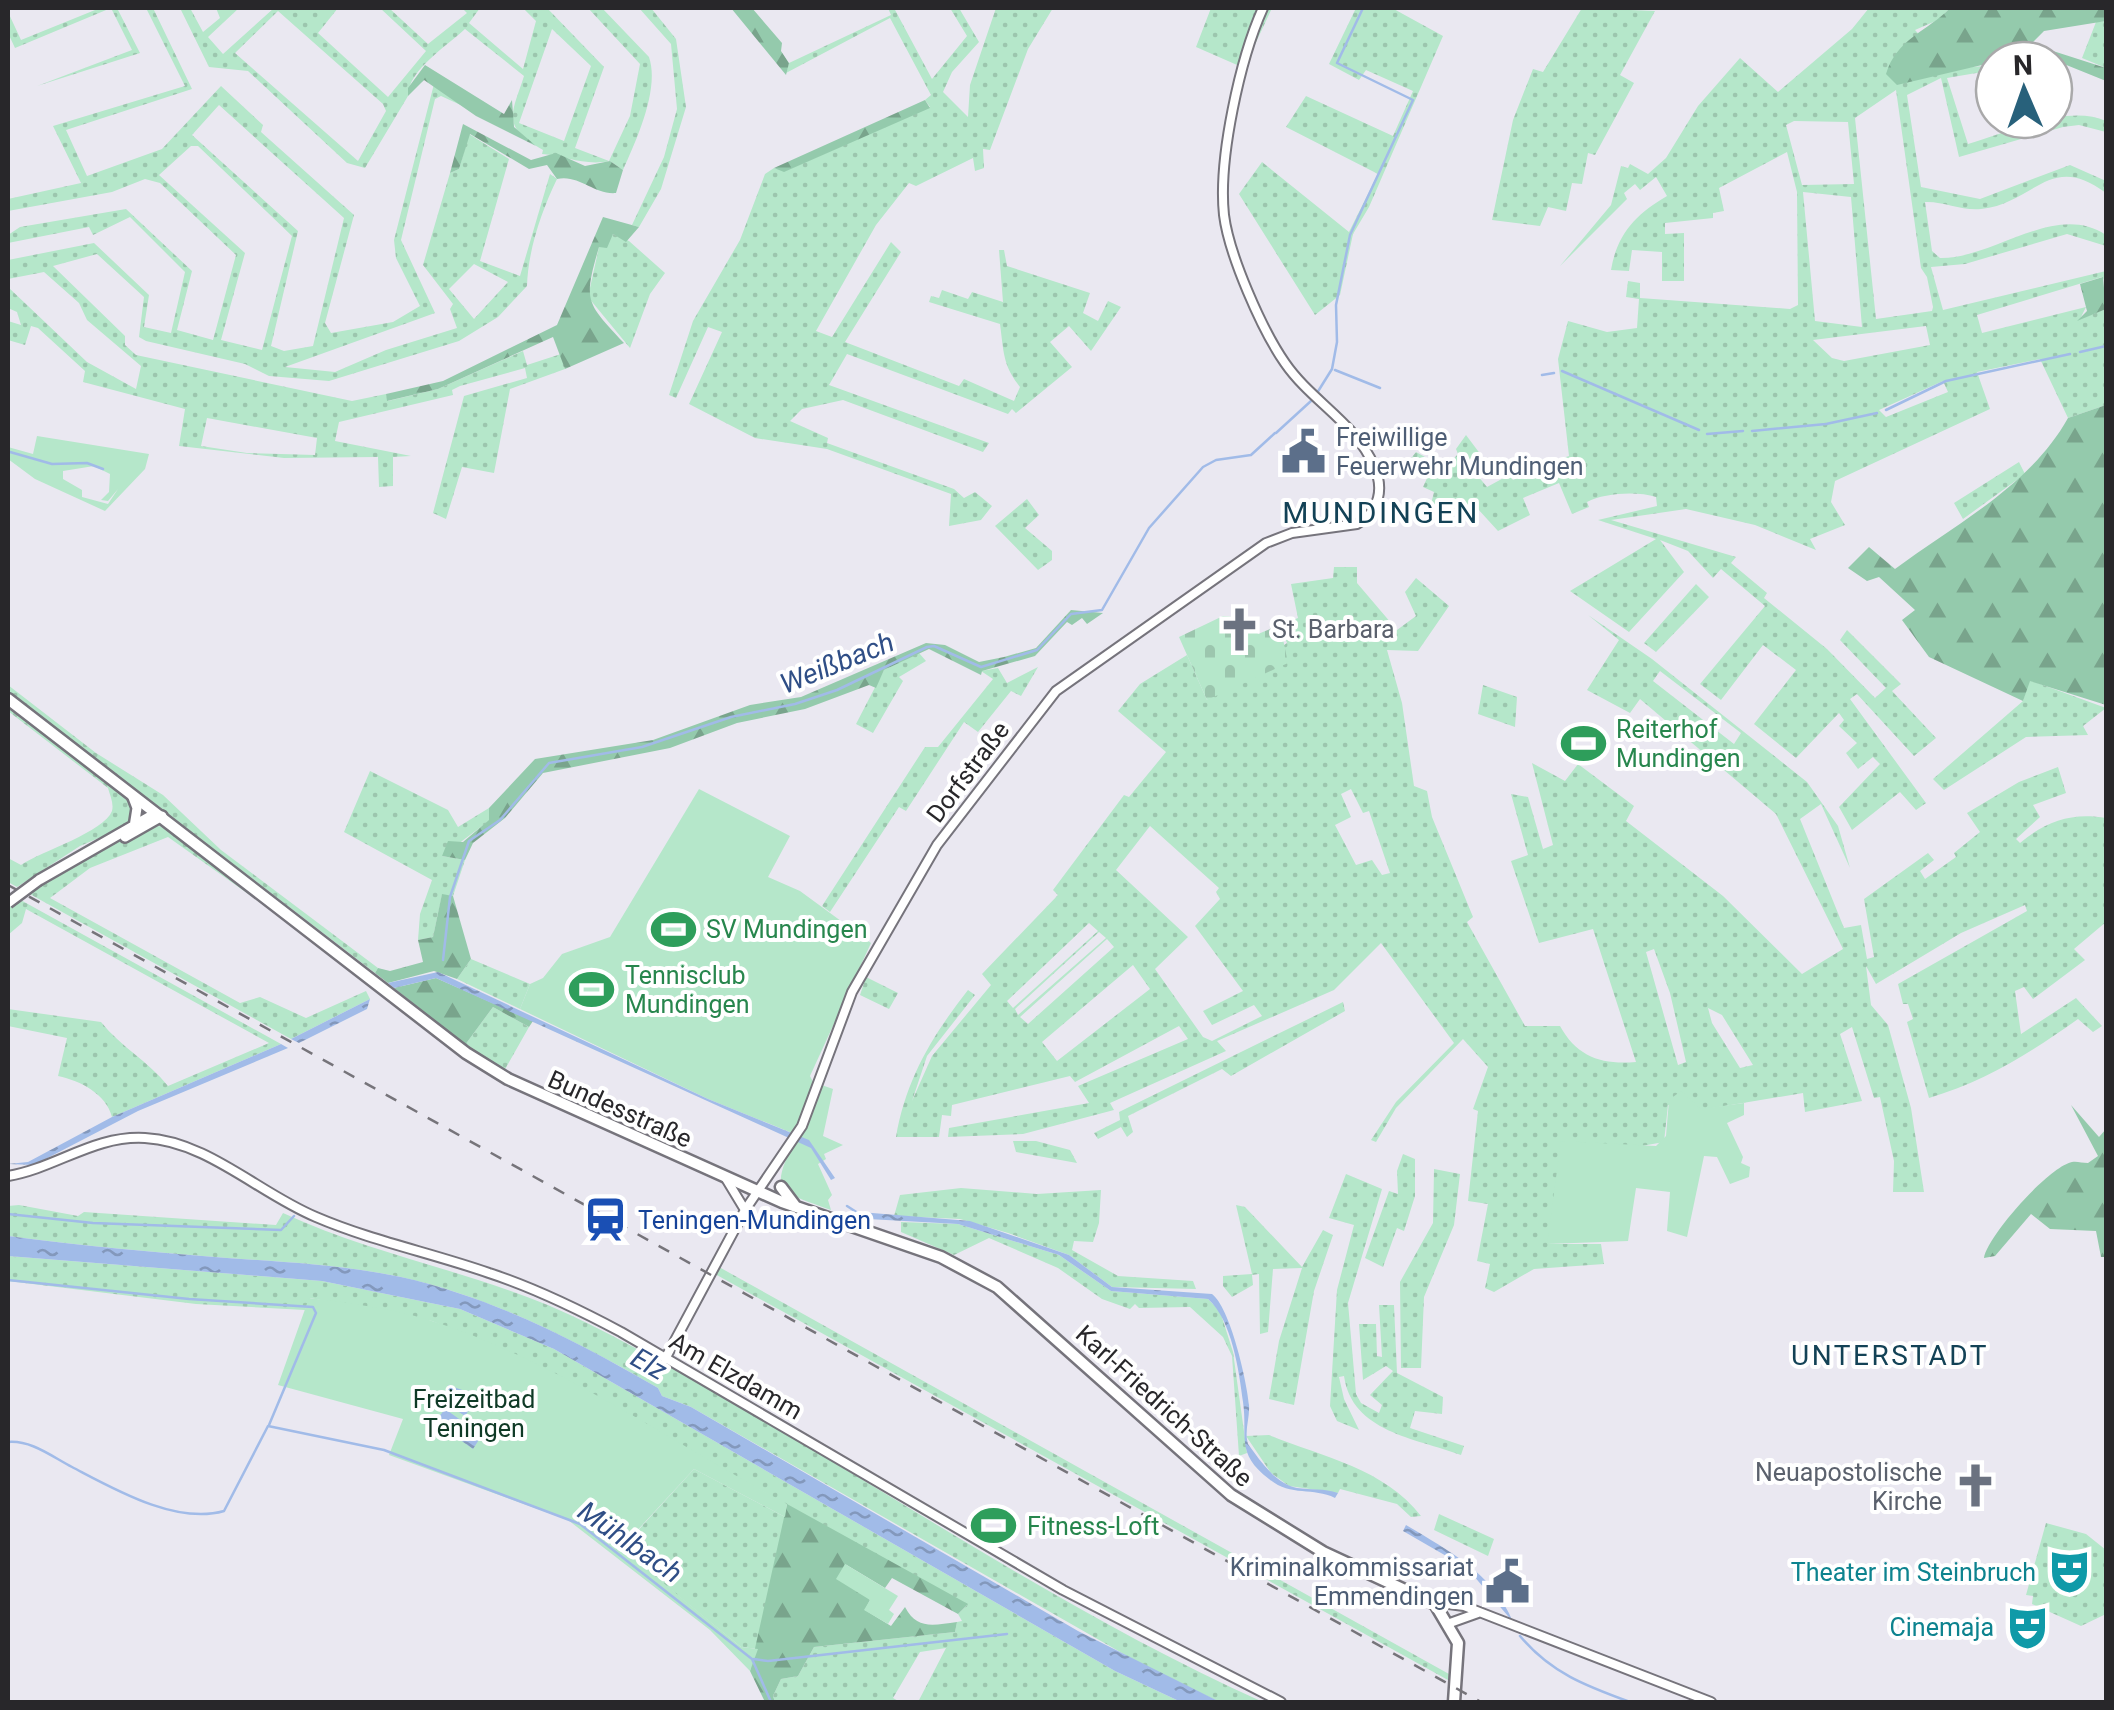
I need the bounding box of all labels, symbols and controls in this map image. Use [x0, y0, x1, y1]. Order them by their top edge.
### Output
north arrow [1974, 40, 2074, 140]
text: N [2013, 49, 2034, 82]
place label: Freiwillige Feuerwehr Mundingen [1336, 423, 1584, 481]
public building icon: Freiwillige Feuerwehr Mundingen [1279, 427, 1327, 475]
district label: MUNDINGEN [1282, 495, 1480, 530]
church icon: St. Barbara [1215, 605, 1263, 653]
place label: St. Barbara [1272, 615, 1395, 644]
water label: Weißbach [775, 625, 899, 701]
place label: Reiterhof Mundingen [1616, 715, 1741, 773]
street label: Dorfstraße [921, 716, 1015, 828]
sports icon: Reiterhof Mundingen [1559, 719, 1607, 767]
sports icon: SV Mundingen [649, 905, 697, 953]
place label: SV Mundingen [706, 915, 867, 944]
place label: Tennisclub Mundingen [625, 961, 750, 1019]
sports icon: Tennisclub Mundingen [568, 965, 616, 1013]
street label: Bundesstraße [544, 1064, 696, 1154]
station icon: Teningen-Mundingen [581, 1196, 629, 1244]
place label: Teningen-Mundingen [638, 1206, 871, 1235]
street label: Karl-Friedrich-Straße [1070, 1319, 1258, 1493]
street label: Am Elzdamm [664, 1326, 808, 1426]
district label: UNTERSTADT [1791, 1339, 1989, 1372]
water label: Elz [625, 1341, 673, 1387]
park label: Freizeitbad Teningen [413, 1385, 535, 1443]
place label: Neuapostolische Kirche [1755, 1458, 1942, 1516]
church icon: Neuapostolische Kirche [1951, 1462, 1999, 1510]
water label: Mühlbach [572, 1494, 688, 1590]
sports icon: Fitness-Loft [970, 1502, 1018, 1550]
place label: Fitness-Loft [1027, 1512, 1159, 1541]
theatre icon: Theater im Steinbruch [2045, 1548, 2093, 1596]
place label: Kriminalkommissariat Emmendingen [1230, 1553, 1474, 1611]
public building icon: Kriminalkommissariat Emmendingen [1483, 1557, 1531, 1605]
place label: Theater im Steinbruch [1791, 1558, 2036, 1587]
theatre icon: Cinemaja [2003, 1603, 2051, 1651]
place label: Cinemaja [1889, 1613, 1994, 1642]

